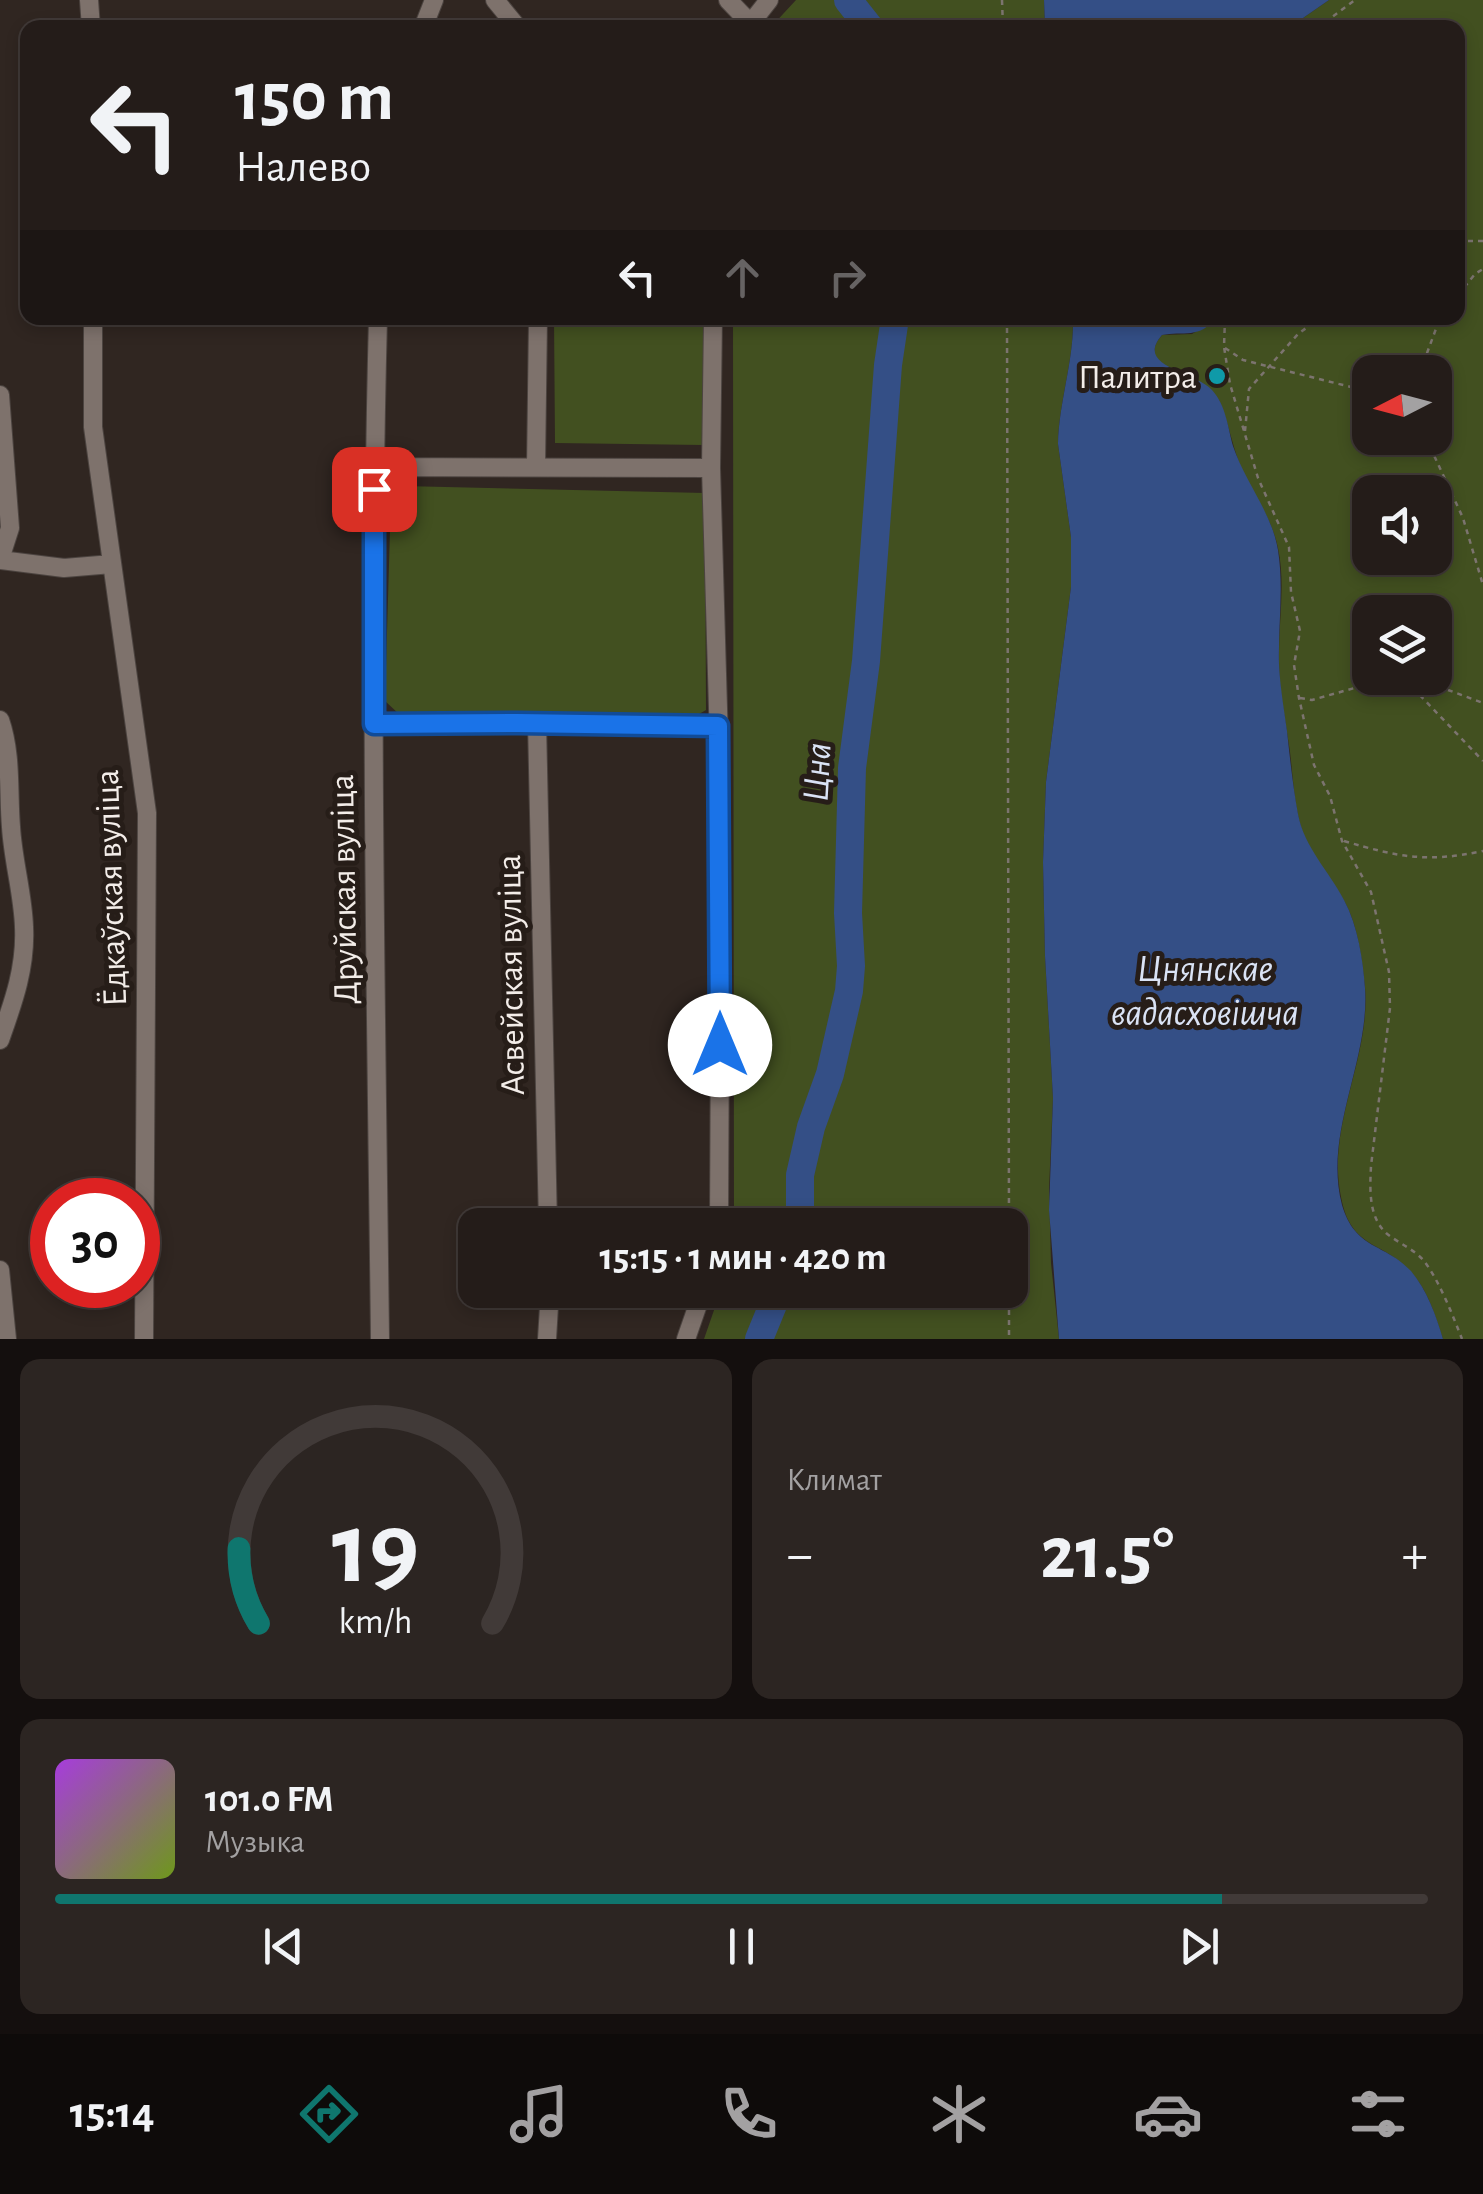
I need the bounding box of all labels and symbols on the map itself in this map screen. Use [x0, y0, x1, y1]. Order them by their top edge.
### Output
north arrow [1352, 355, 1452, 455]
place label: Палитра [1078, 360, 1197, 395]
marker: Палитра [1206, 365, 1228, 387]
pin [332, 447, 417, 532]
water label: Цна [797, 742, 839, 803]
street label: Ёдкаўская вуліца [89, 769, 133, 1007]
street label: Друйская вуліца [325, 774, 364, 1004]
street label: Асвейская вуліца [492, 854, 531, 1096]
water label: Цнянскае вадасховішча [1111, 951, 1299, 1033]
position arrow [668, 993, 772, 1097]
speed limit sign: 30 [30, 1178, 160, 1308]

